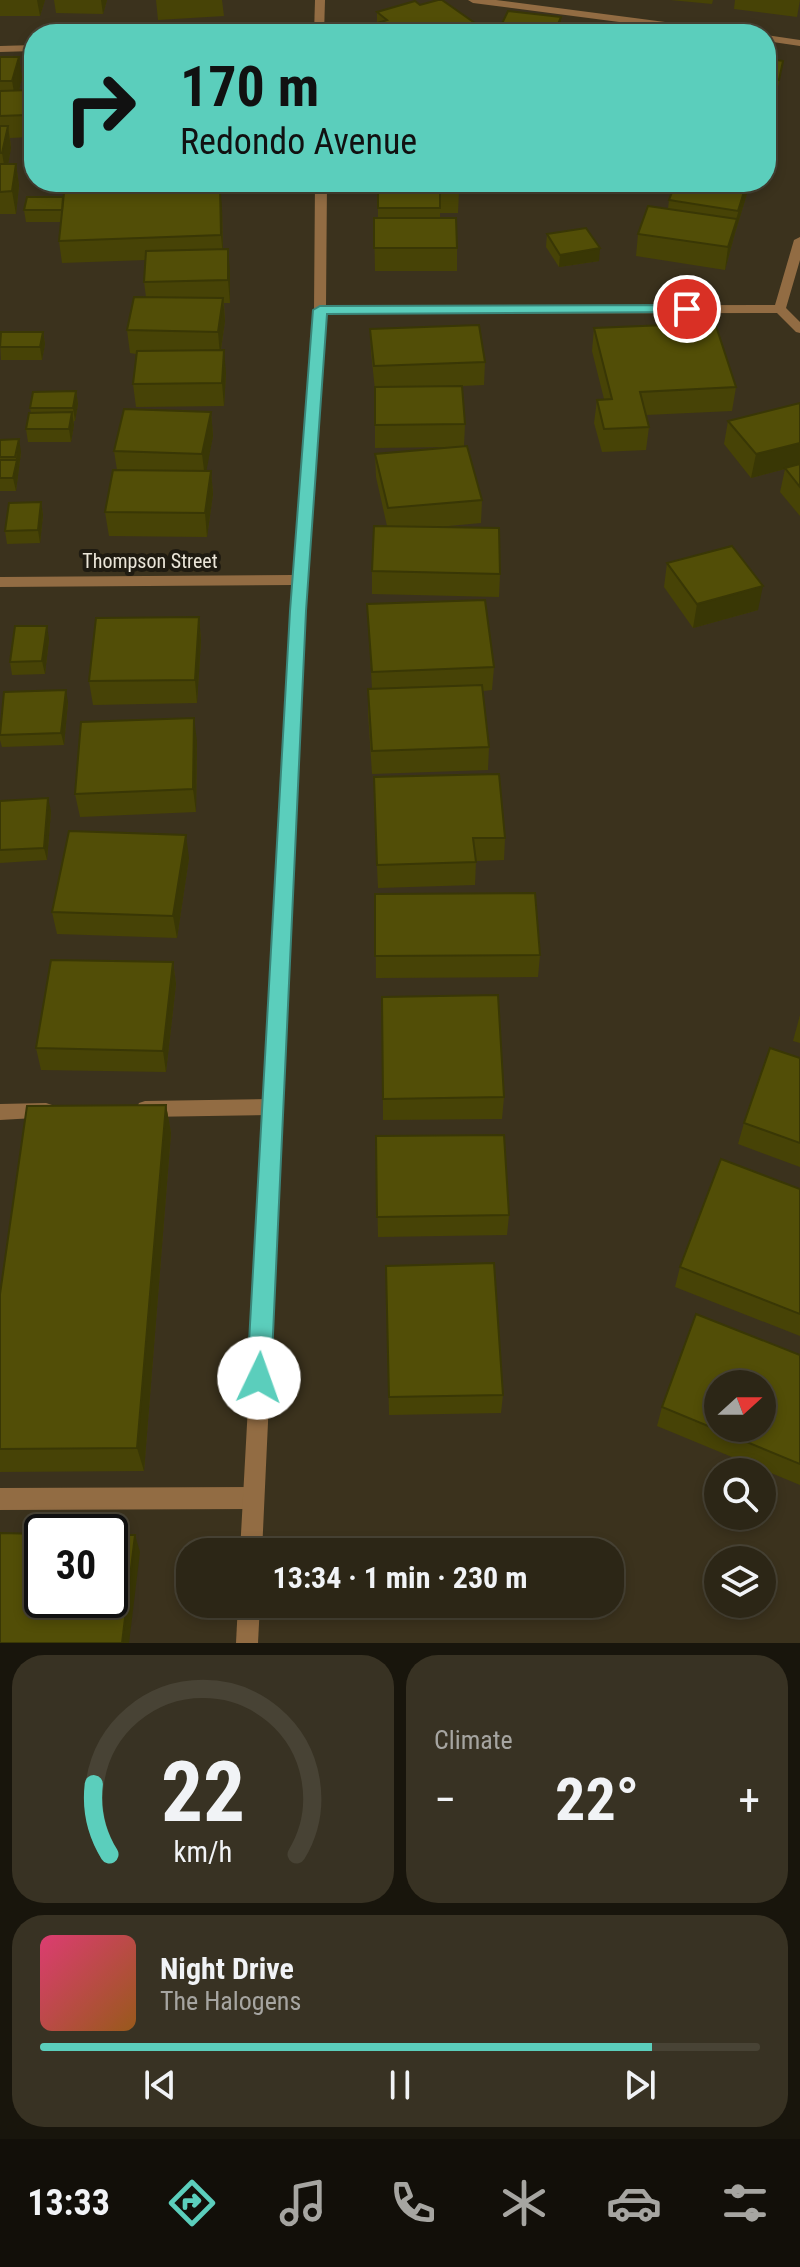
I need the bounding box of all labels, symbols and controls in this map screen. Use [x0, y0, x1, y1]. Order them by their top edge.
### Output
text: 170 m [180, 54, 319, 120]
icon: right [48, 56, 152, 160]
text: Redondo Avenue [180, 121, 417, 163]
pin [653, 275, 721, 343]
icon: arrive [665, 287, 709, 331]
street label: Thompson Street [82, 549, 218, 573]
position arrow [217, 1336, 301, 1420]
north arrow [704, 1370, 776, 1442]
map controls [704, 1370, 776, 1618]
button: search [704, 1458, 776, 1530]
speed limit sign: 30 [24, 1514, 128, 1618]
button: layers [704, 1546, 776, 1618]
text: 13:34 · 1 min · 230 m [273, 1560, 527, 1595]
text: Climate [434, 1725, 513, 1755]
text: 22 [161, 1744, 245, 1841]
text: 22° [555, 1764, 639, 1835]
text: − [434, 1774, 456, 1826]
text: + [738, 1774, 760, 1826]
text: km/h [174, 1835, 232, 1869]
text: Night Drive [160, 1951, 294, 1986]
text: The Halogens [160, 1986, 301, 2016]
icon: previous [138, 2063, 182, 2107]
icon: pause [378, 2063, 422, 2107]
icon: next [618, 2063, 662, 2107]
icon: directions [164, 2175, 220, 2231]
icon: music [275, 2175, 331, 2231]
icon: phone [385, 2175, 441, 2231]
icon: climate [496, 2175, 552, 2231]
icon: car [606, 2175, 662, 2231]
icon: filters [717, 2175, 773, 2231]
text: 13:33 [27, 2182, 110, 2224]

